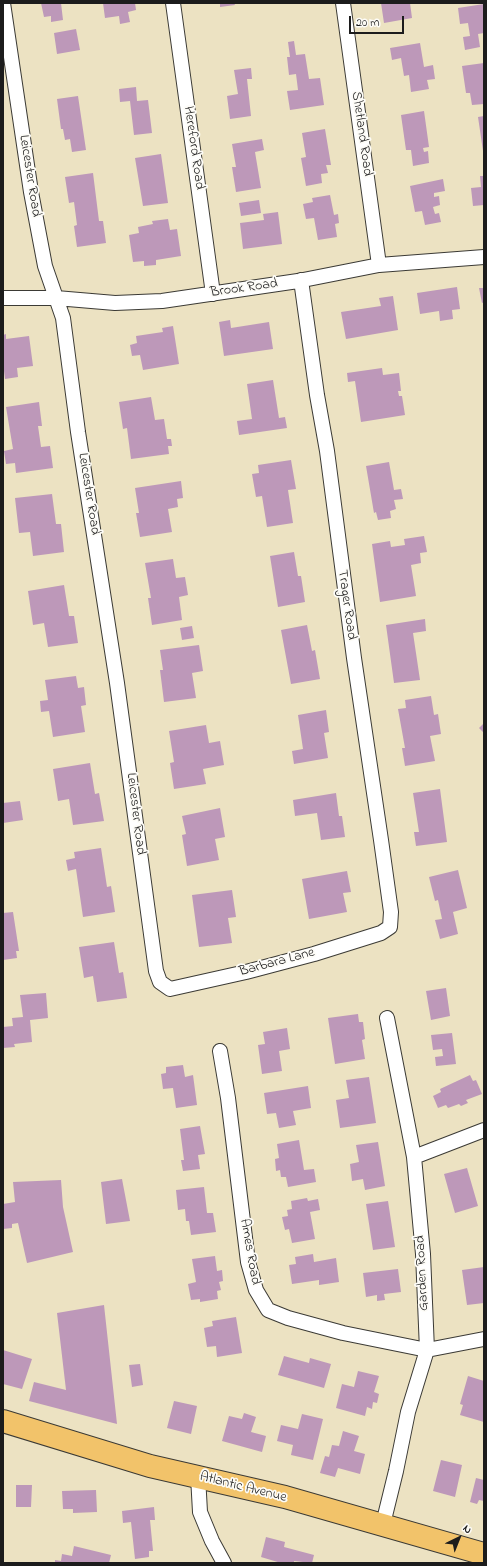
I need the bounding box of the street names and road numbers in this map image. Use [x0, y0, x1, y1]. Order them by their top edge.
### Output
street label: Shetland Road [347, 91, 375, 177]
street label: Hereford Road [179, 105, 207, 191]
street label: Leicester Road [14, 134, 44, 218]
street label: Brook Road [209, 276, 279, 302]
street label: Leicester Road [73, 452, 103, 536]
street label: Trager Road [333, 569, 359, 641]
street label: Leicester Road [122, 772, 148, 856]
street label: Barbara Lane [237, 945, 317, 981]
street label: Ames Road [235, 1218, 263, 1286]
street label: Garden Road [413, 1235, 433, 1311]
street label: Atlantic Avenue [198, 1469, 288, 1507]

